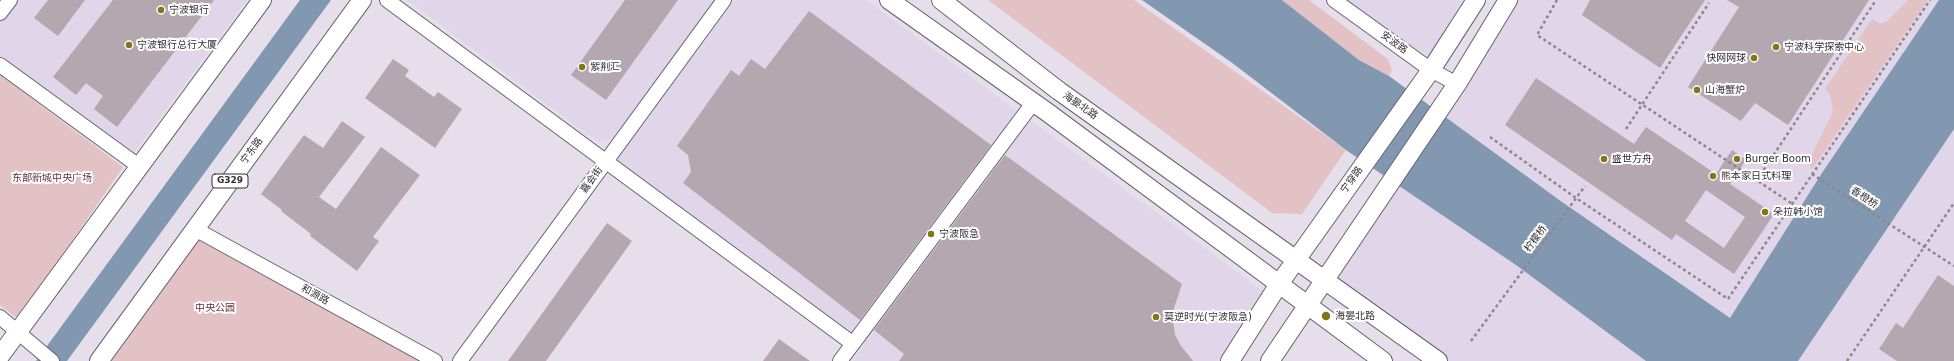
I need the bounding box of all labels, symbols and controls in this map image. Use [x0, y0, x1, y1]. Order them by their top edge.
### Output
place label: 宁波银行 [169, 4, 209, 16]
marker: 宁波银行 [156, 5, 166, 15]
street label: 安波路 [1378, 29, 1410, 57]
place label: 宁波银行总行大厦 [137, 39, 217, 51]
marker: 宁波银行总行大厦 [124, 40, 134, 50]
place label: 宁波科学探索中心 [1784, 41, 1864, 53]
marker: 宁波科学探索中心 [1771, 42, 1781, 52]
place label: 快网网球 [1706, 52, 1746, 64]
marker: 快网网球 [1749, 53, 1759, 63]
place label: 紫荆汇 [590, 61, 620, 73]
marker: 紫荆汇 [577, 62, 587, 72]
place label: 山海蟹炉 [1705, 84, 1745, 96]
marker: 山海蟹炉 [1692, 85, 1702, 95]
street label: 海晏北路 [1060, 90, 1100, 122]
street label: 宁东路 [238, 135, 266, 167]
place label: 盛世方舟 [1612, 153, 1652, 165]
place label: Burger Boom [1745, 153, 1811, 165]
marker: 盛世方舟 [1599, 154, 1609, 164]
marker: Burger Boom [1732, 154, 1742, 164]
street label: 嘉会街 [578, 164, 606, 196]
street label: 宁穿路 [1338, 164, 1366, 196]
place label: 熊本家日式料理 [1721, 170, 1791, 182]
marker: 熊本家日式料理 [1708, 171, 1718, 181]
park label: 东部新城中央广场 [12, 172, 92, 184]
road number: G329 [212, 174, 248, 188]
street label: 香橙桥 [1848, 185, 1880, 211]
place label: 朵拉韩小馆 [1773, 206, 1823, 218]
marker: 朵拉韩小馆 [1760, 207, 1770, 217]
street label: 柠檬桥 [1522, 223, 1550, 255]
place label: 宁波阪急 [939, 228, 979, 240]
marker: 宁波阪急 [926, 229, 936, 239]
street label: 和源路 [299, 282, 331, 308]
park label: 中央公园 [195, 302, 235, 314]
marker: 海晏北路 [1320, 310, 1332, 322]
place label: 海晏北路 [1335, 310, 1375, 322]
place label: 莫逆时光(宁波阪急) [1164, 311, 1252, 323]
marker: 莫逆时光(宁波阪急) [1151, 312, 1161, 322]

